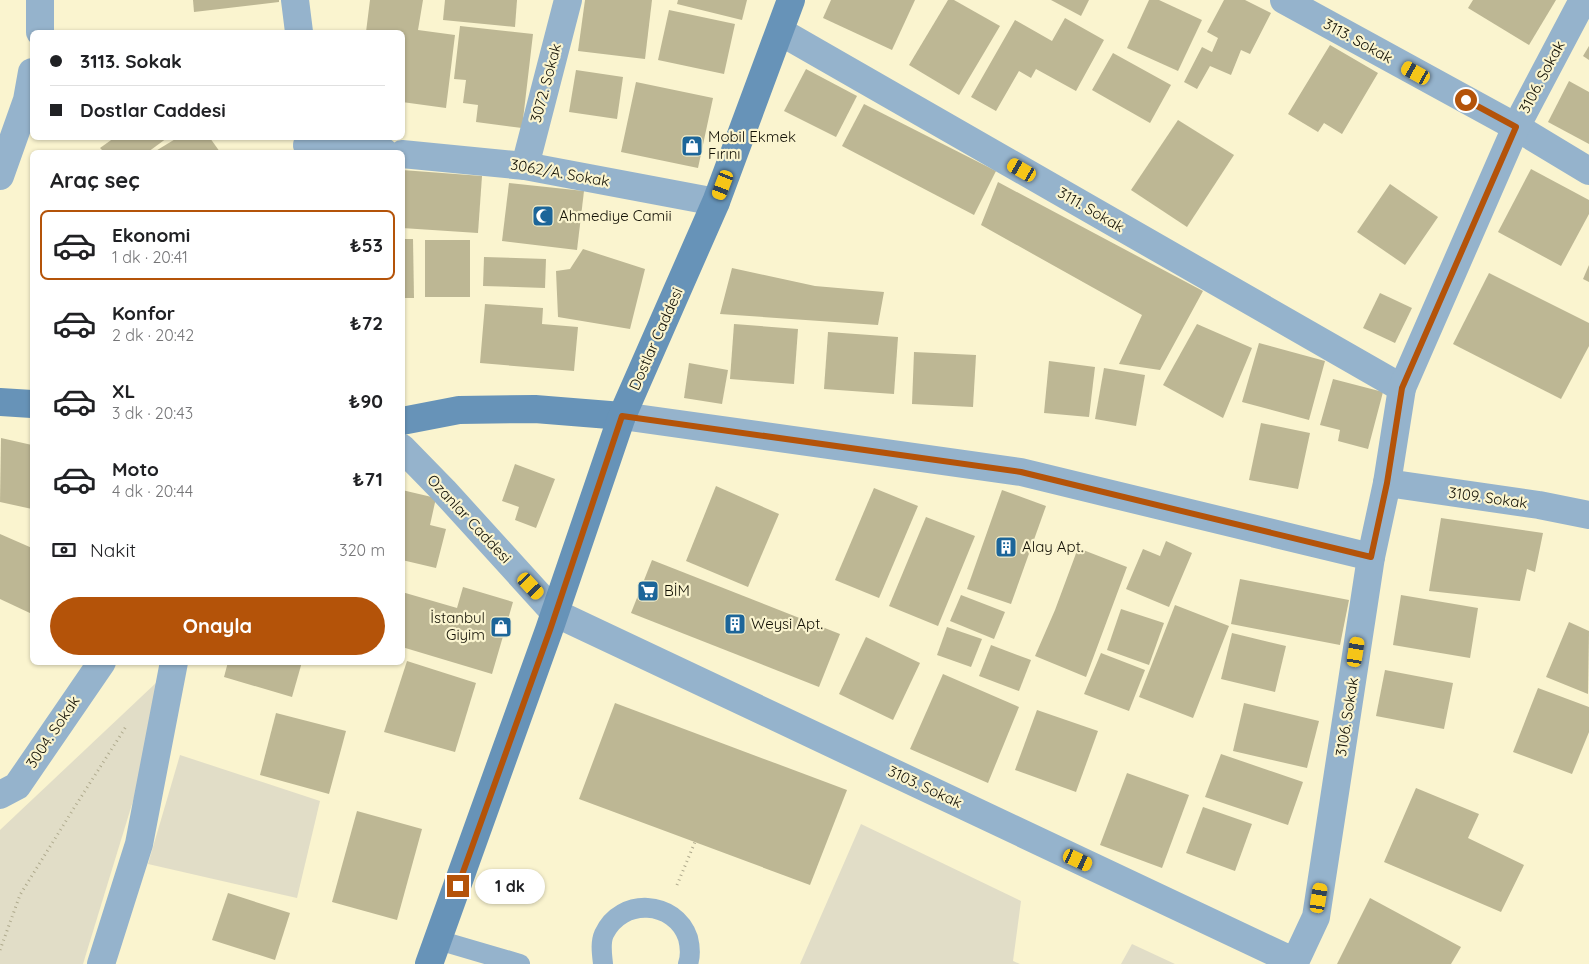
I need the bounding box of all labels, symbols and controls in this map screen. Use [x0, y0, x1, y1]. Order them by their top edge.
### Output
street label: 3113. Sokak [1320, 14, 1396, 67]
street label: 3106. Sokak [1514, 37, 1569, 116]
street label: 3072. Sokak [526, 41, 565, 125]
text: 3113. Sokak [80, 49, 182, 73]
car [1399, 59, 1432, 87]
route start [1455, 89, 1477, 111]
text: Dostlar Caddesi [80, 98, 226, 122]
place label: Mobil Ekmek Fırını [708, 127, 796, 163]
shop icon: Mobil Ekmek Fırını [680, 134, 704, 158]
street label: 3062/A. Sokak [509, 154, 611, 191]
car [1005, 156, 1038, 184]
text: Araç seç [50, 166, 140, 194]
car [710, 168, 735, 202]
street label: 3111. Sokak [1055, 183, 1128, 236]
mosque icon: Ahmediye Camii [531, 204, 555, 228]
place label: Ahmediye Camii [559, 206, 672, 225]
icon: car [52, 223, 97, 268]
text: Ekonomi [112, 223, 190, 247]
text: ₺53 [350, 233, 383, 257]
text: 1 dk · 20:41 [112, 247, 188, 267]
street label: Dostlar Caddesi [624, 285, 687, 393]
icon: car [52, 301, 97, 346]
text: Konfor [112, 301, 175, 325]
text: ₺72 [350, 311, 383, 335]
text: 2 dk · 20:42 [112, 325, 194, 345]
icon: car [52, 379, 97, 424]
text: XL [112, 379, 135, 403]
text: ₺90 [349, 389, 383, 413]
text: 3 dk · 20:43 [112, 403, 193, 423]
icon: car [52, 457, 97, 502]
text: Moto [112, 457, 159, 481]
text: ₺71 [352, 467, 383, 491]
street label: Ozanlar Caddesi [423, 470, 515, 567]
text: 4 dk · 20:44 [112, 481, 193, 501]
street label: 3109. Sokak [1447, 483, 1529, 512]
building icon: Alay Apt. [994, 535, 1018, 559]
icon: cash [50, 536, 78, 564]
place label: Alay Apt. [1022, 537, 1083, 556]
text: Nakit [90, 538, 136, 562]
text: 320 m [339, 540, 385, 560]
car [515, 570, 546, 602]
supermarket icon: BİM [636, 579, 660, 603]
place label: BİM [664, 581, 690, 600]
button: Onayla [50, 597, 385, 655]
place label: İstanbul Giyim [430, 608, 485, 644]
building icon: Weysi Apt. [723, 612, 747, 636]
place label: Weysi Apt. [751, 614, 823, 633]
shop icon: İstanbul Giyim [489, 615, 513, 639]
car [1346, 636, 1365, 668]
street label: 3106. Sokak [1331, 676, 1362, 758]
street label: 3004. Sokak [22, 692, 84, 771]
street label: 3103. Sokak [885, 761, 965, 812]
car [1061, 847, 1094, 873]
callout: 1 dk [476, 868, 546, 904]
route end [447, 875, 469, 897]
text: 1 dk [495, 876, 525, 896]
car [1309, 882, 1328, 914]

